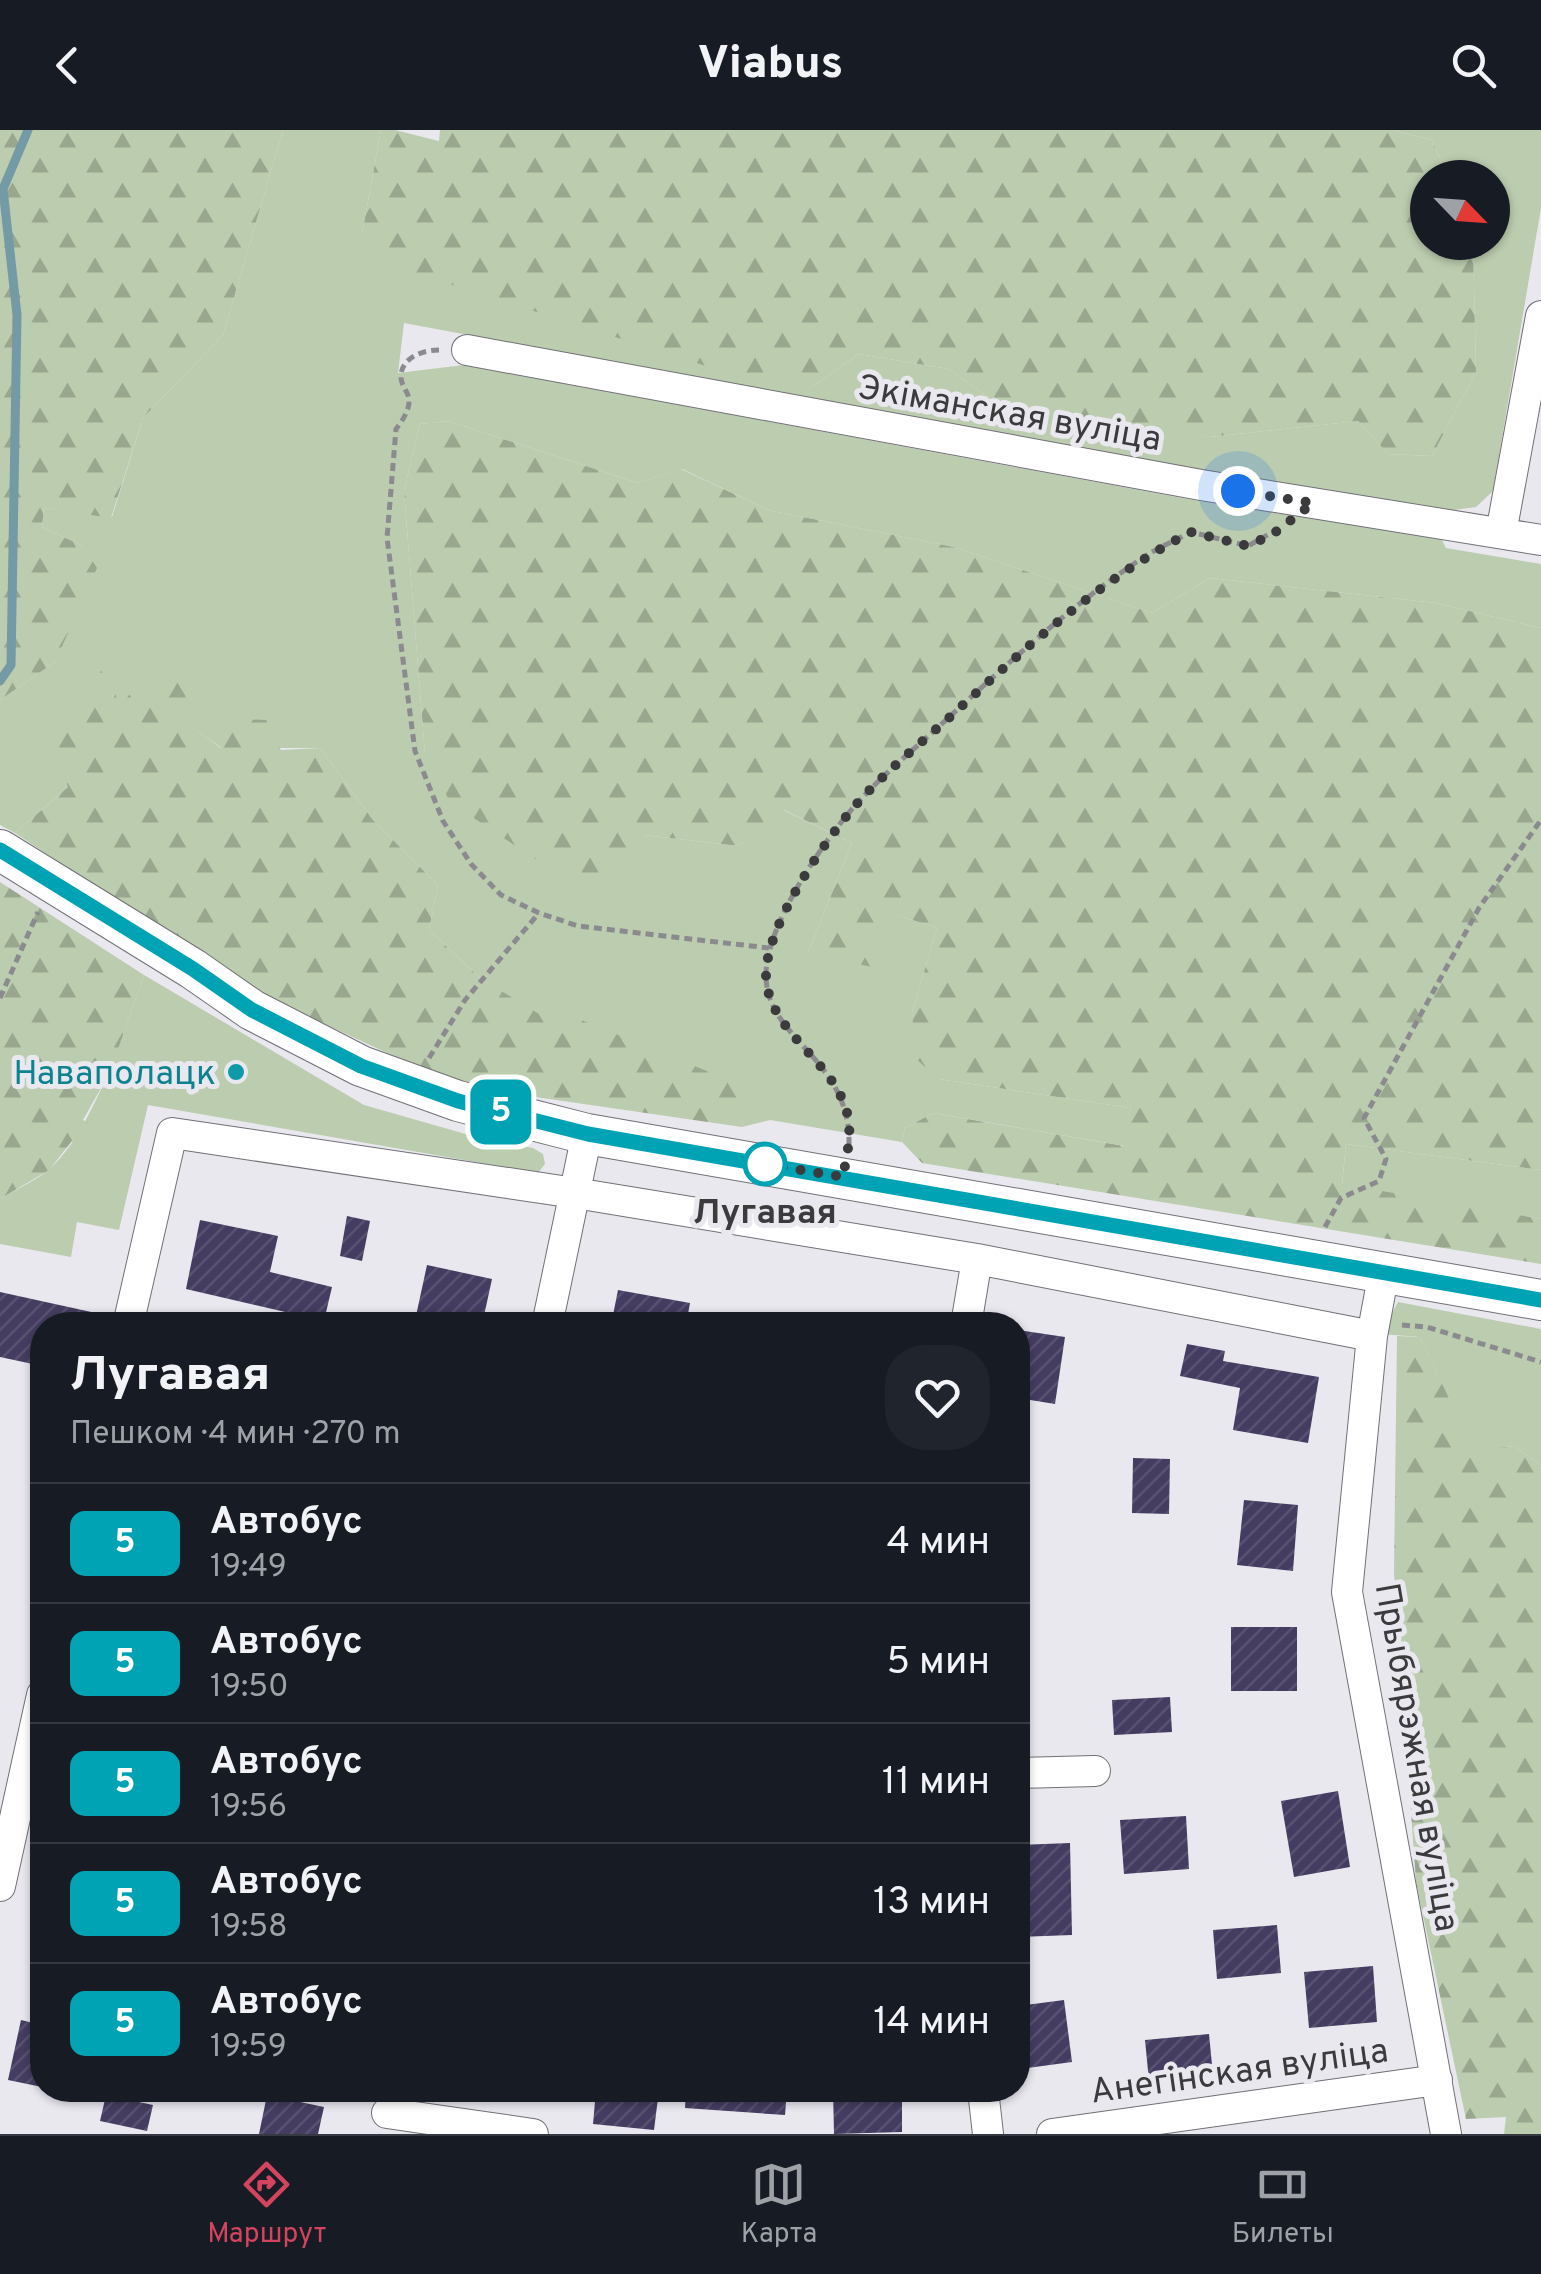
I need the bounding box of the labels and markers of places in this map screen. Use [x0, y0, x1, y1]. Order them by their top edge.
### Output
place label: Наваполацк [13, 1053, 216, 1097]
marker: Наваполацк [225, 1061, 247, 1083]
marker: Лугавая [744, 1143, 786, 1185]
place label: Лугавая [693, 1192, 837, 1236]

